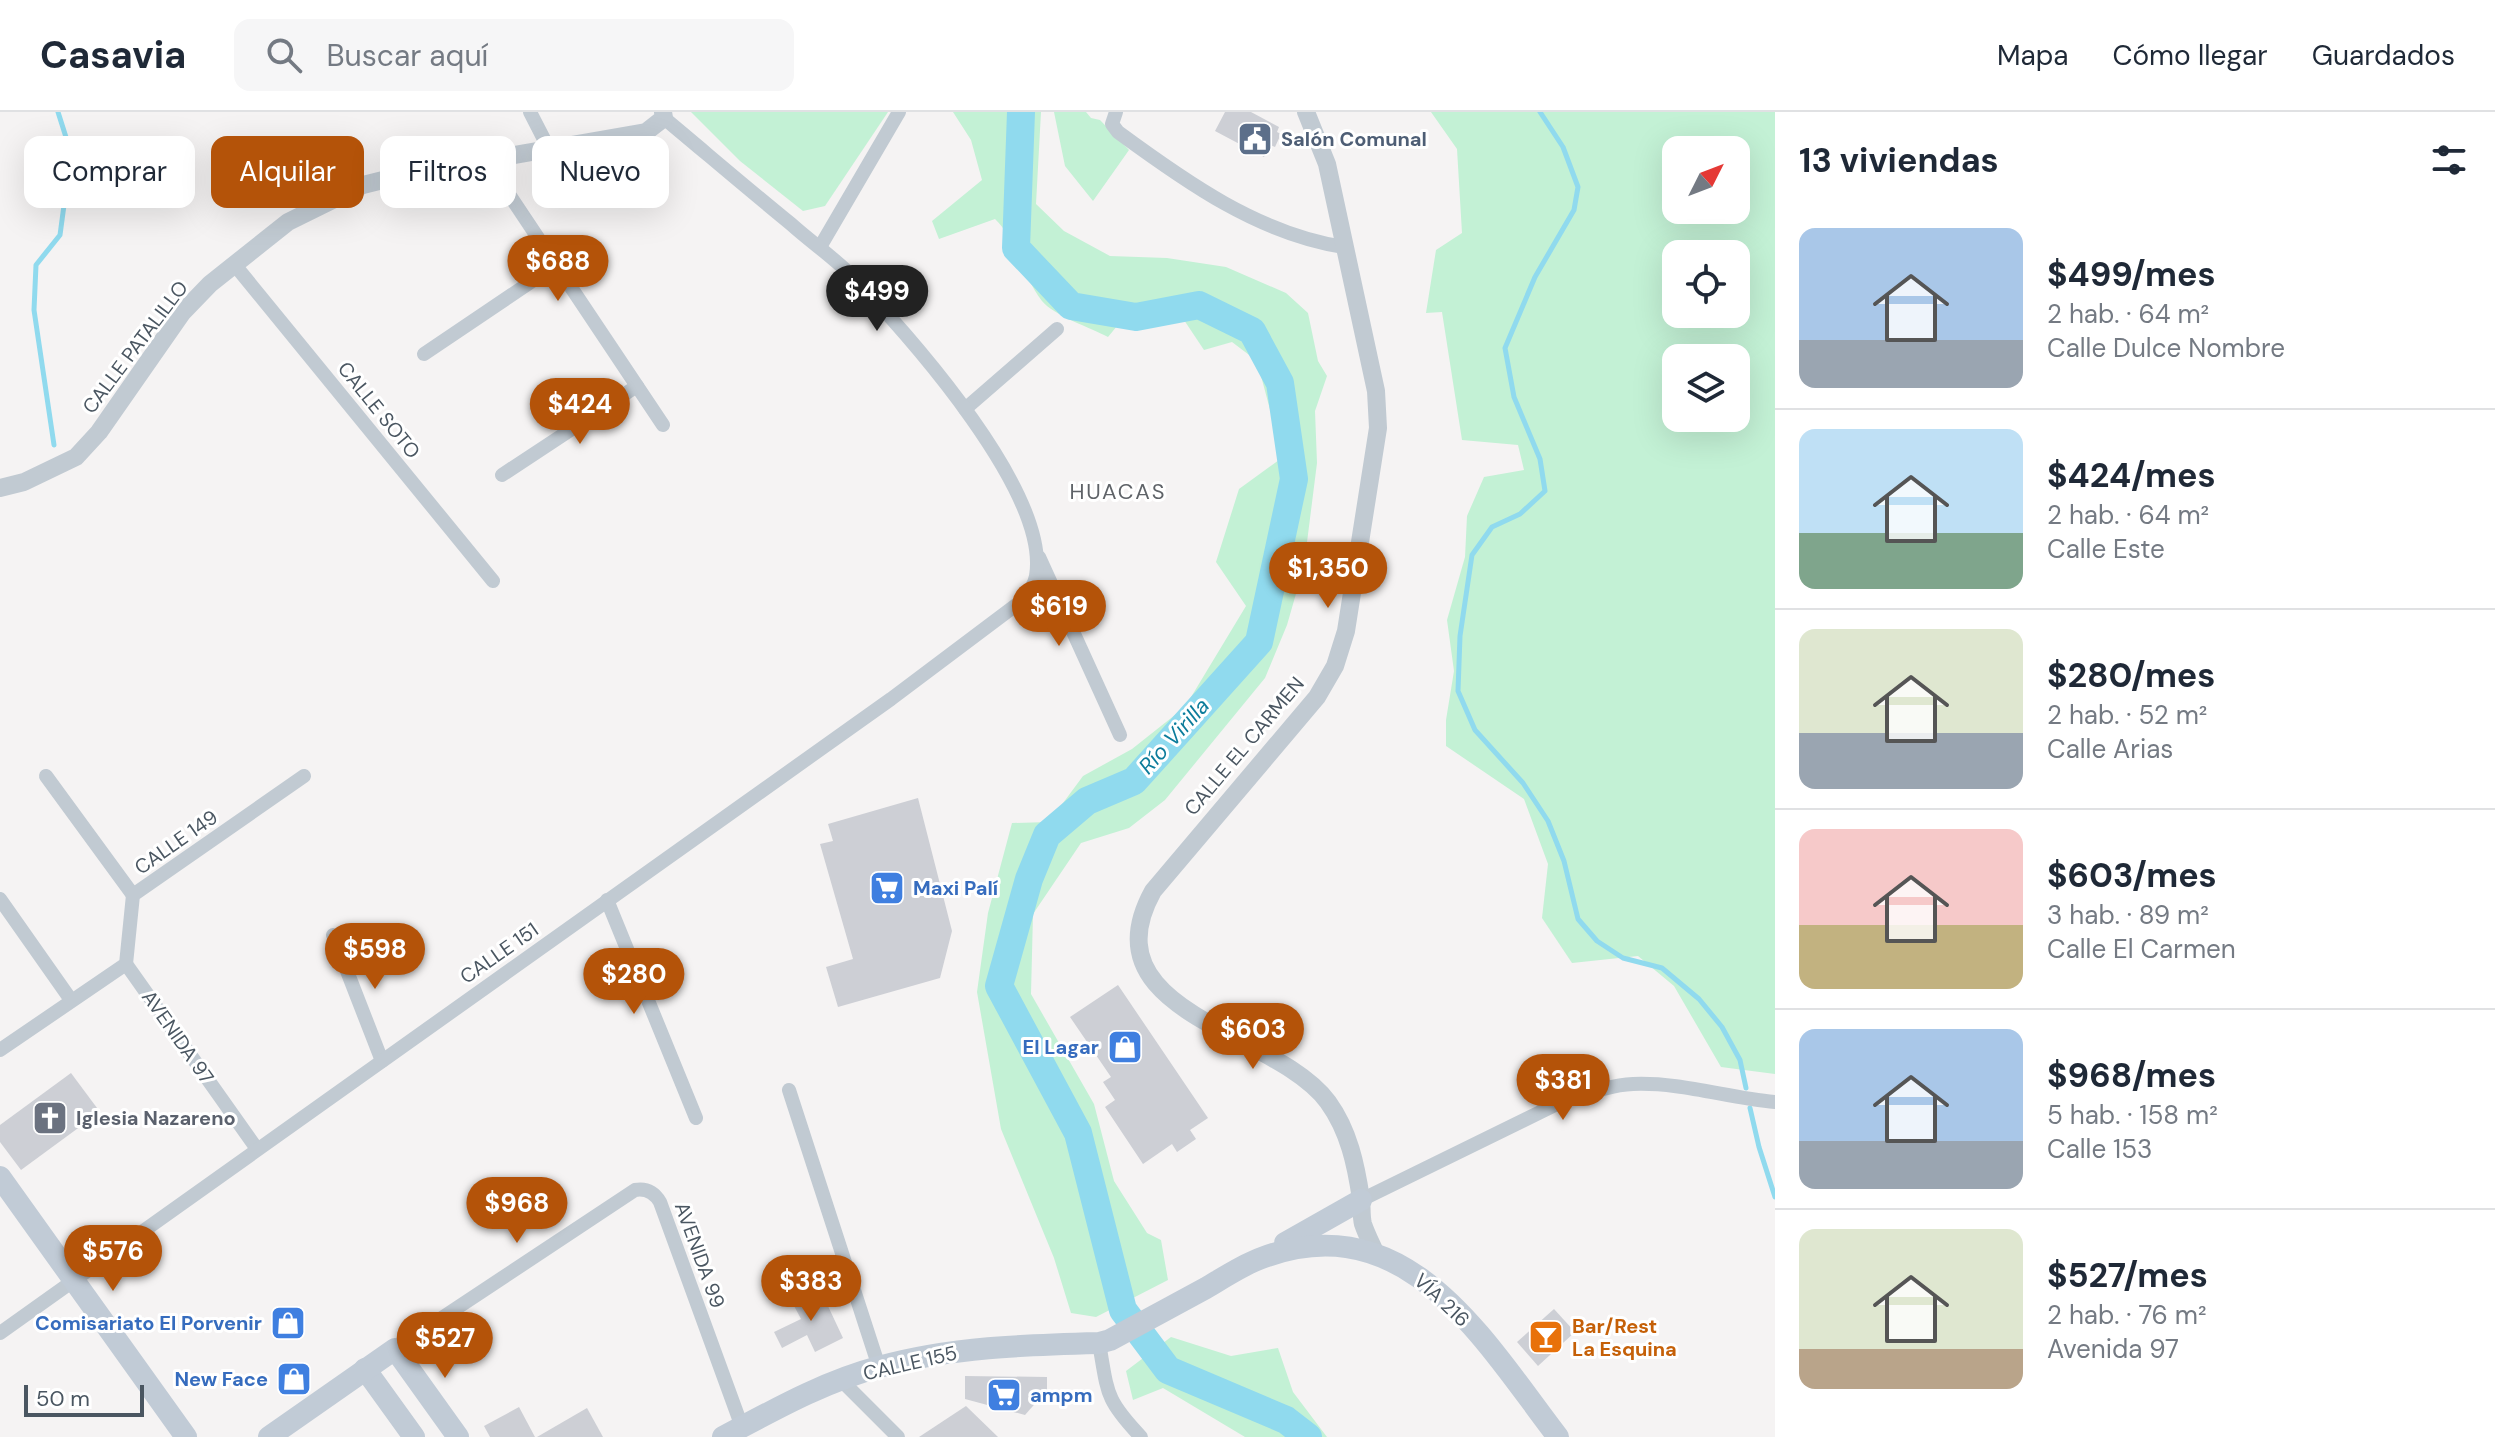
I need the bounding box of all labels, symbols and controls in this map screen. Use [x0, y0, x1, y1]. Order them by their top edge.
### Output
search box [234, 19, 794, 91]
text: Casavia [40, 30, 186, 80]
icon: search [262, 33, 306, 77]
text: Buscar aquí [326, 36, 488, 75]
text: Mapa [1997, 37, 2068, 74]
text: Cómo llegar [2112, 37, 2268, 74]
text: Guardados [2312, 37, 2455, 74]
public building icon: Salón Comunal [1236, 120, 1274, 158]
place label: Salón Comunal [1281, 126, 1427, 152]
chip: Comprar [24, 136, 195, 208]
chip: Alquilar [211, 136, 364, 208]
chip: Filtros [380, 136, 516, 208]
chip: Nuevo [532, 136, 669, 208]
north arrow [1662, 136, 1750, 224]
map controls [1662, 136, 1750, 432]
text: 13 viviendas [1799, 138, 1999, 183]
icon: filters [2427, 138, 2471, 182]
pin: $688 [511, 235, 605, 303]
button: locate [1662, 240, 1750, 328]
text: $688 [525, 244, 591, 278]
text: $499/mes [2047, 252, 2216, 297]
icon: home [1863, 260, 1959, 356]
pin: $499 [830, 265, 924, 333]
text: $499 [844, 274, 910, 308]
street label: CALLE PATALILLO [76, 275, 194, 419]
text: 2 hab. · 64 m² [2047, 297, 2209, 331]
text: Calle Dulce Nombre [2047, 331, 2285, 365]
button: layers [1662, 344, 1750, 432]
street label: CALLE SOTO [332, 356, 426, 464]
pin: $424 [533, 378, 627, 446]
text: $424 [548, 387, 612, 421]
text: $424/mes [2047, 453, 2216, 498]
icon: home [1863, 461, 1959, 557]
district label: HUACAS [1069, 477, 1167, 506]
text: 2 hab. · 64 m² [2047, 498, 2209, 532]
text: Calle Este [2047, 532, 2165, 566]
pin: $1,350 [1263, 542, 1393, 610]
text: $1,350 [1287, 551, 1369, 585]
pin: $619 [1012, 580, 1106, 648]
text: $619 [1030, 589, 1088, 623]
text: $280/mes [2047, 653, 2215, 698]
icon: home [1863, 661, 1959, 757]
street label: CALLE EL CARMEN [1178, 671, 1310, 821]
water label: Río Virilla [1132, 692, 1216, 780]
text: 2 hab. · 52 m² [2047, 698, 2207, 732]
text: Calle Arias [2047, 732, 2173, 766]
street label: CALLE 149 [129, 804, 223, 880]
text: $603/mes [2047, 853, 2217, 898]
icon: home [1863, 861, 1959, 957]
supermarket icon: Maxi Palí [868, 869, 906, 907]
place label: Maxi Palí [913, 875, 999, 901]
text: 3 hab. · 89 m² [2047, 898, 2209, 932]
street label: CALLE 151 [455, 917, 543, 989]
pin: $598 [328, 923, 422, 991]
text: $598 [343, 932, 407, 966]
text: Calle El Carmen [2047, 932, 2236, 966]
pin: $280 [587, 948, 681, 1016]
text: $280 [601, 957, 667, 991]
street label: AVENIDA 97 [136, 985, 220, 1089]
pin: $603 [1206, 1003, 1300, 1071]
text: $603 [1220, 1012, 1286, 1046]
shop icon: El Lagar [1106, 1028, 1144, 1066]
place label: El Lagar [1023, 1034, 1099, 1060]
text: $968/mes [2047, 1053, 2216, 1098]
pin: $381 [1516, 1054, 1610, 1122]
icon: home [1863, 1061, 1959, 1157]
text: $381 [1535, 1063, 1591, 1097]
text: 5 hab. · 158 m² [2047, 1098, 2218, 1132]
church icon: Iglesia Nazareno [31, 1099, 69, 1137]
place label: Iglesia Nazareno [76, 1105, 236, 1131]
text: Calle 153 [2047, 1132, 2152, 1166]
pin: $968 [470, 1177, 564, 1245]
text: $968 [484, 1186, 550, 1220]
street label: AVENIDA 99 [669, 1198, 731, 1312]
pin: $576 [66, 1225, 160, 1293]
text: $576 [82, 1234, 144, 1268]
text: $527/mes [2047, 1253, 2208, 1298]
pin: $383 [764, 1255, 858, 1323]
icon: home [1863, 1261, 1959, 1357]
text: $383 [779, 1264, 843, 1298]
street label: VÍA 216 [1409, 1268, 1475, 1332]
text: 2 hab. · 76 m² [2047, 1298, 2207, 1332]
shop icon: Comisariato El Porvenir [269, 1304, 307, 1342]
place label: Comisariato El Porvenir [35, 1310, 262, 1336]
pin: $527 [398, 1312, 492, 1380]
place label: Bar/Rest La Esquina [1572, 1313, 1677, 1362]
bar icon: Bar/Rest La Esquina [1527, 1318, 1565, 1356]
text: $527 [415, 1321, 475, 1355]
text: Avenida 97 [2047, 1332, 2179, 1366]
street label: CALLE 155 [860, 1340, 960, 1386]
shop icon: New Face [275, 1360, 313, 1398]
place label: New Face [175, 1366, 268, 1392]
supermarket icon: ampm [985, 1376, 1023, 1414]
scale bar [24, 1381, 144, 1417]
place label: ampm [1030, 1382, 1092, 1408]
text: 50 m [36, 1384, 90, 1413]

